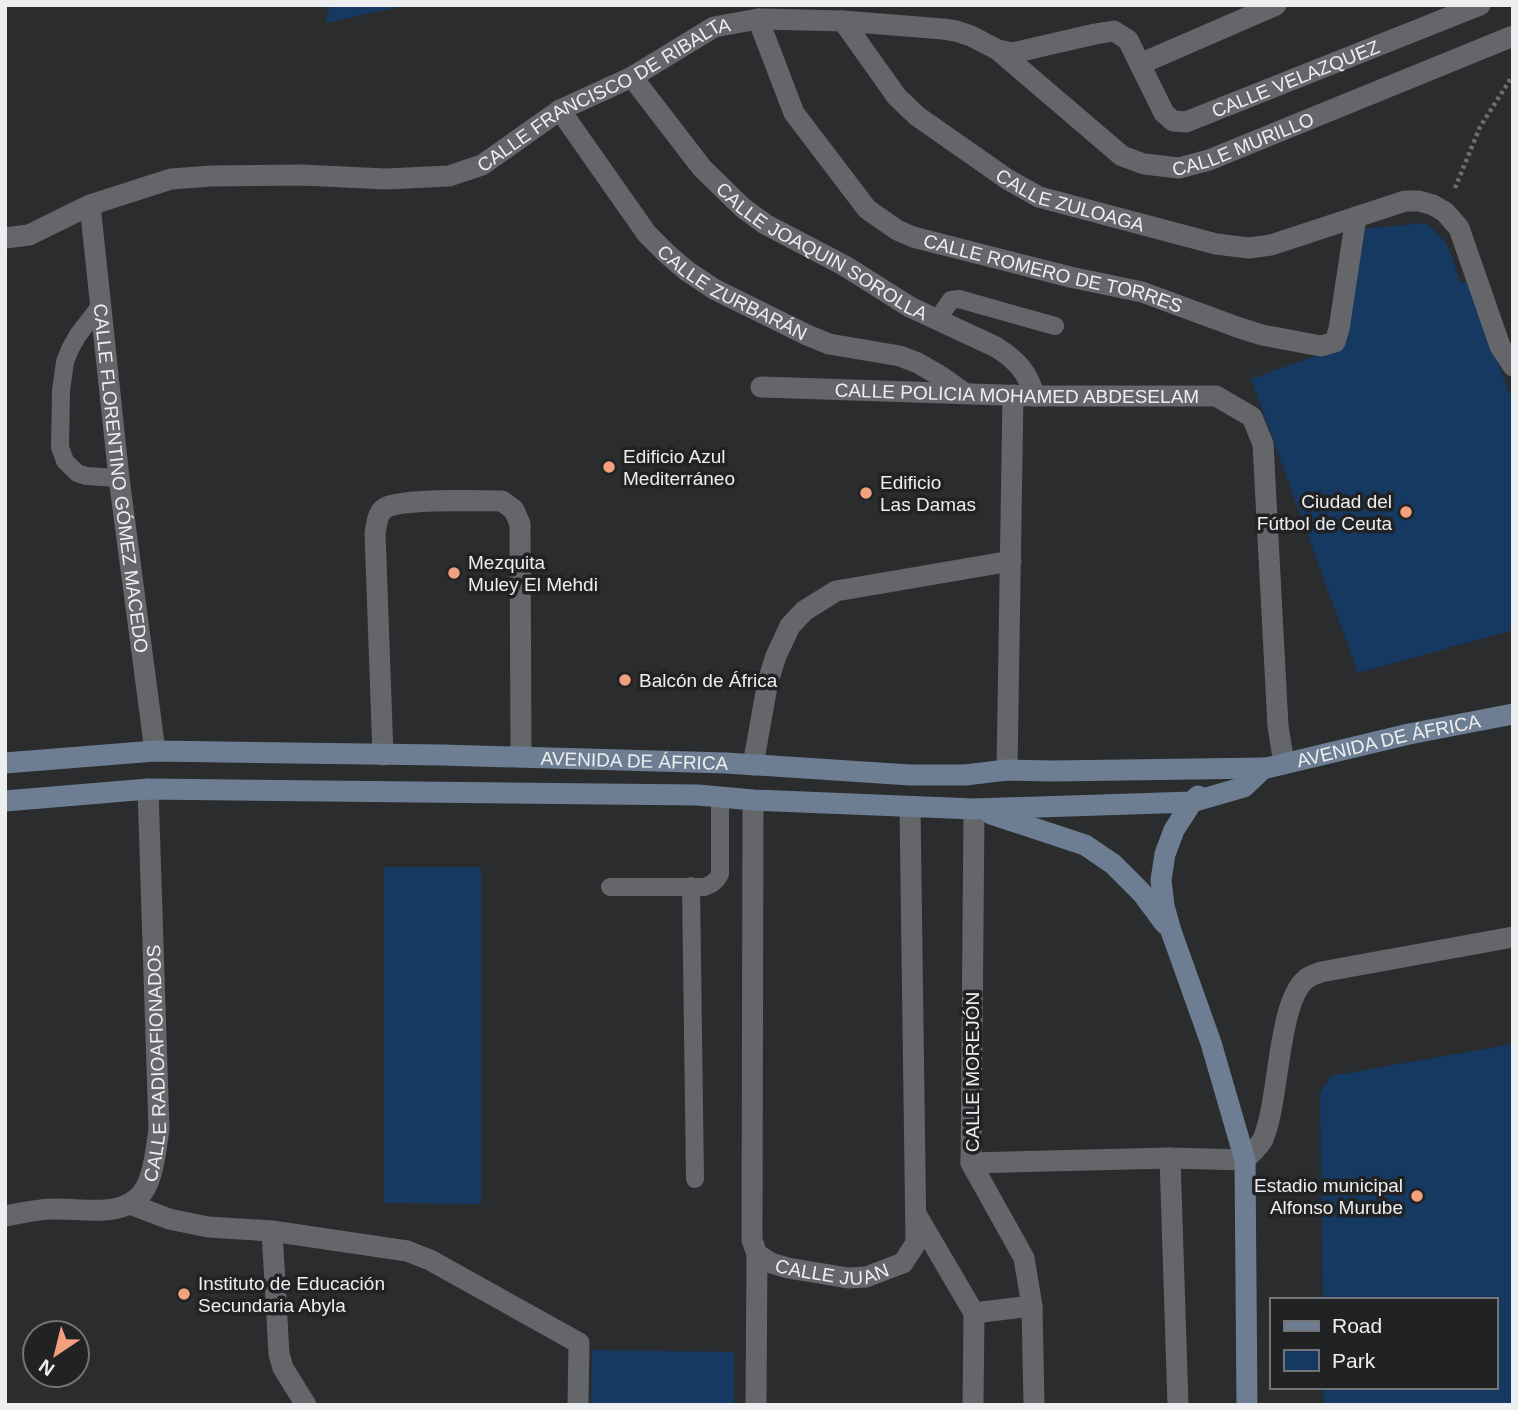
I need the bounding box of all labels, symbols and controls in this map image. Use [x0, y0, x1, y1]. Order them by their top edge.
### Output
street label: CALLE FRANCISCO DE RIBALTA [473, 14, 733, 176]
street label: CALLE VELAZQUEZ [1209, 36, 1383, 122]
street label: CALLE MURILLO [1170, 108, 1317, 180]
street label: CALLE ZULOAGA [992, 165, 1147, 236]
street label: CALLE JOAQUIN SOROLLA [712, 178, 931, 325]
street label: CALLE ROMERO DE TORRES [921, 230, 1185, 317]
street label: CALLE ZURBARÁN [653, 241, 810, 344]
street label: CALLE FLORENTINO GÓMEZ MACEDO [90, 302, 152, 654]
street label: CALLE POLICIA MOHAMED ABDESELAM [834, 379, 1199, 407]
place label: Edificio Azul Mediterráneo [623, 446, 735, 489]
marker: Edificio Azul Mediterráneo [601, 459, 617, 475]
place label: Edificio Las Damas [880, 472, 976, 515]
marker: Edificio Las Damas [858, 485, 874, 501]
place label: Ciudad del Fútbol de Ceuta [1257, 491, 1392, 534]
marker: Ciudad del Fútbol de Ceuta [1398, 504, 1414, 520]
place label: Mezquita Muley El Mehdi [468, 552, 598, 595]
marker: Mezquita Muley El Mehdi [446, 565, 462, 581]
place label: Balcón de África [639, 670, 778, 691]
marker: Balcón de África [617, 672, 633, 688]
street label: AVENIDA DE ÁFRICA [1294, 710, 1482, 772]
street label: AVENIDA DE ÁFRICA [540, 748, 729, 774]
street label: CALLE RADIOAFIONADOS [139, 944, 170, 1185]
street label: CALLE MOREJÓN [962, 992, 983, 1152]
place label: Estadio municipal Alfonso Murube [1254, 1175, 1403, 1218]
marker: Estadio municipal Alfonso Murube [1409, 1188, 1425, 1204]
street label: CALLE JUAN [773, 1255, 892, 1289]
place label: Instituto de Educación Secundaria Abyla [198, 1273, 385, 1316]
marker: Instituto de Educación Secundaria Abyla [176, 1286, 192, 1302]
legend [1270, 1298, 1497, 1389]
text: Road [1332, 1314, 1382, 1337]
north arrow [21, 1319, 91, 1389]
text: Park [1332, 1349, 1376, 1372]
text: N [35, 1355, 58, 1380]

